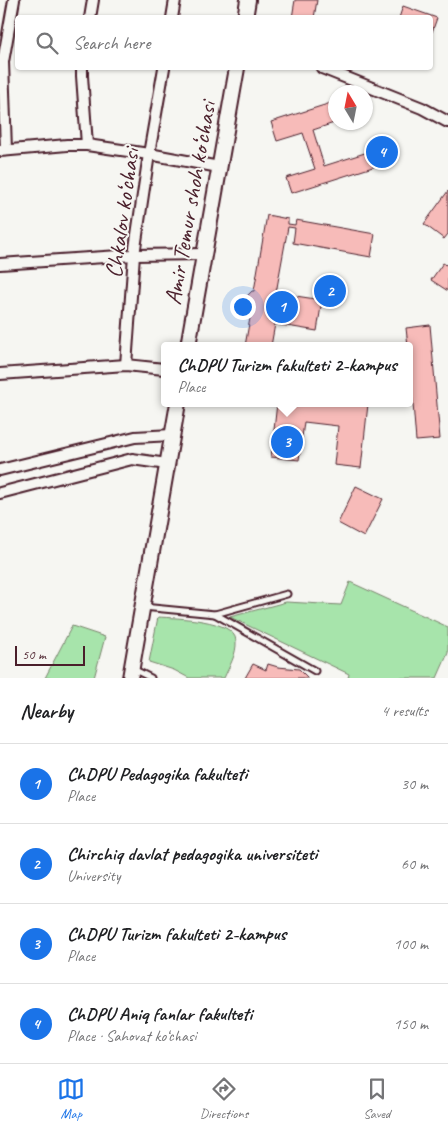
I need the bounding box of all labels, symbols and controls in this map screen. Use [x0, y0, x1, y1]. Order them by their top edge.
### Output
search box [15, 15, 433, 70]
icon: search [33, 29, 61, 57]
text: Search here [73, 31, 150, 55]
north arrow [328, 85, 373, 130]
street label: Amir Temur shoh ko‘chasi [157, 97, 223, 307]
pin: 4 [366, 133, 398, 171]
street label: Chkalov ko‘chasi [98, 144, 146, 280]
pin: 2 [314, 272, 346, 310]
pin: 1 [266, 288, 298, 326]
your location [230, 294, 256, 320]
popup [161, 342, 413, 407]
text: ChDPU Turizm fakulteti 2-kampus [177, 353, 397, 377]
text: Place [177, 377, 206, 397]
pin: 3 [271, 423, 303, 461]
scale bar [15, 643, 85, 666]
text: 50 m [22, 646, 46, 663]
text: Nearby [20, 698, 73, 724]
text: 4 results [381, 701, 428, 721]
text: ChDPU Pedagogika fakulteti [67, 762, 247, 786]
text: 1 [32, 774, 40, 794]
text: 30 m [401, 774, 428, 794]
text: Place [67, 786, 95, 806]
text: Chirchiq davlat pedagogika universiteti [67, 842, 317, 866]
text: 2 [32, 854, 40, 874]
text: 60 m [401, 854, 428, 874]
text: University [67, 866, 120, 886]
text: ChDPU Turizm fakulteti 2-kampus [67, 922, 286, 946]
text: 3 [32, 934, 40, 954]
text: 100 m [394, 934, 428, 954]
text: Place [67, 946, 95, 966]
text: ChDPU Aniq fanlar fakulteti [67, 1002, 252, 1026]
text: 4 [32, 1014, 40, 1034]
text: 150 m [394, 1014, 428, 1034]
text: Place · Sahovat ko‘chasi [67, 1026, 196, 1046]
tab: Map [57, 1075, 85, 1122]
tab: Directions [200, 1075, 248, 1122]
tab: Saved [363, 1075, 391, 1122]

